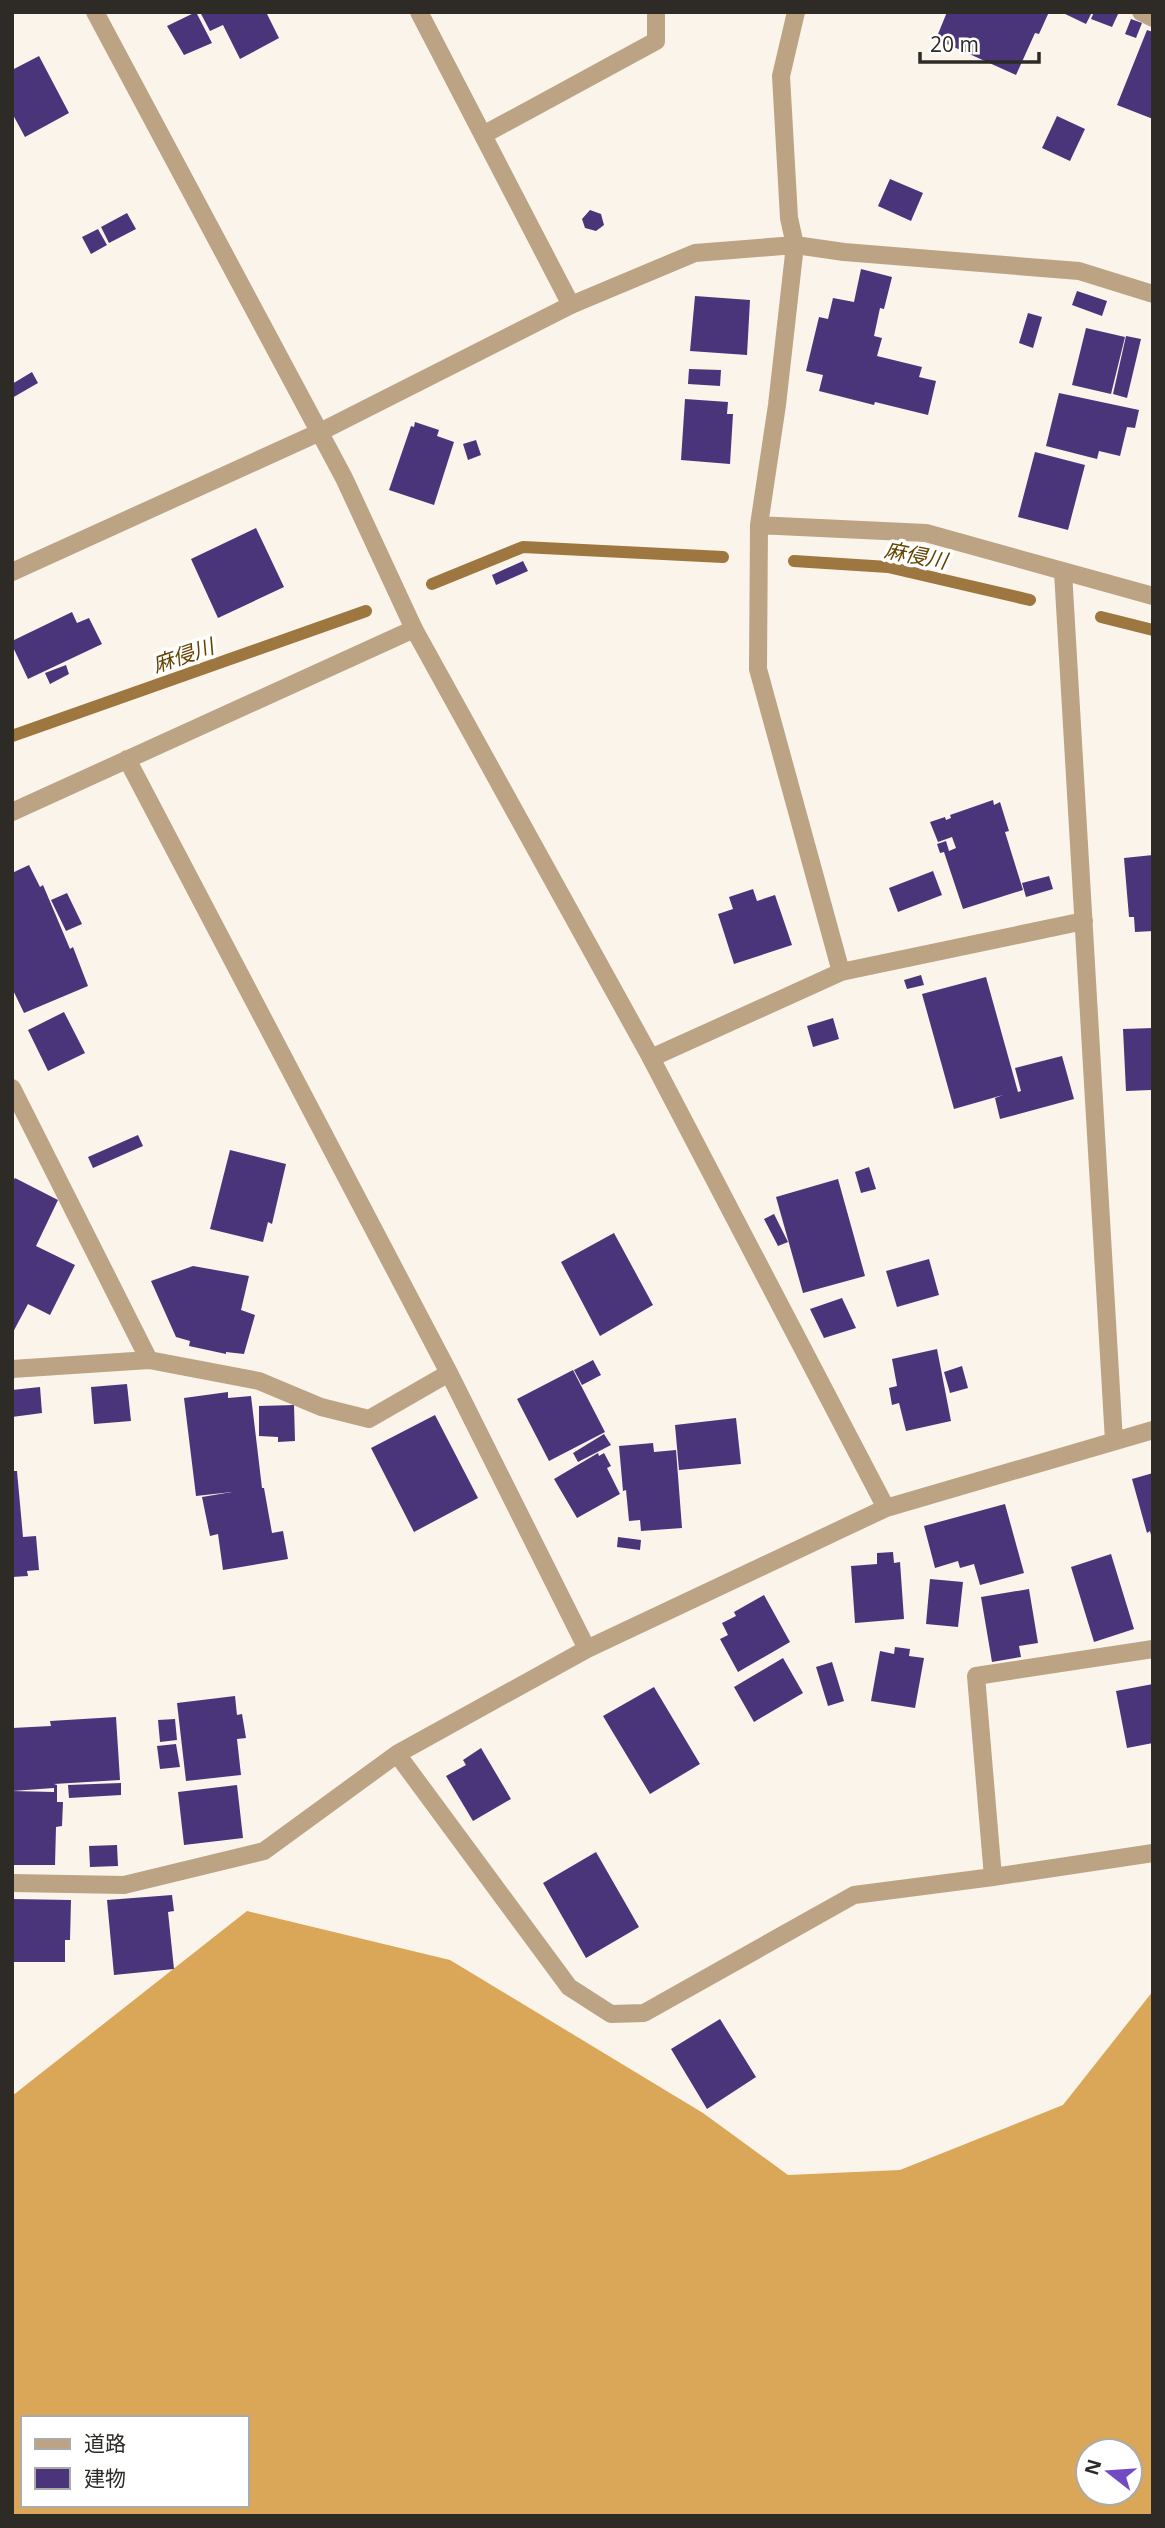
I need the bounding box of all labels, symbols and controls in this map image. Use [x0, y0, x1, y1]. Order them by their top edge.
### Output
scale bar [920, 21, 1039, 65]
text: 20 m [930, 30, 979, 58]
water label: 麻侵川 [882, 535, 952, 575]
water label: 麻侵川 [149, 631, 219, 678]
legend [21, 2416, 248, 2507]
text: 道路 [84, 2429, 126, 2457]
north arrow [1074, 2437, 1144, 2507]
text: N [1078, 2456, 1107, 2478]
text: 建物 [84, 2464, 126, 2492]

